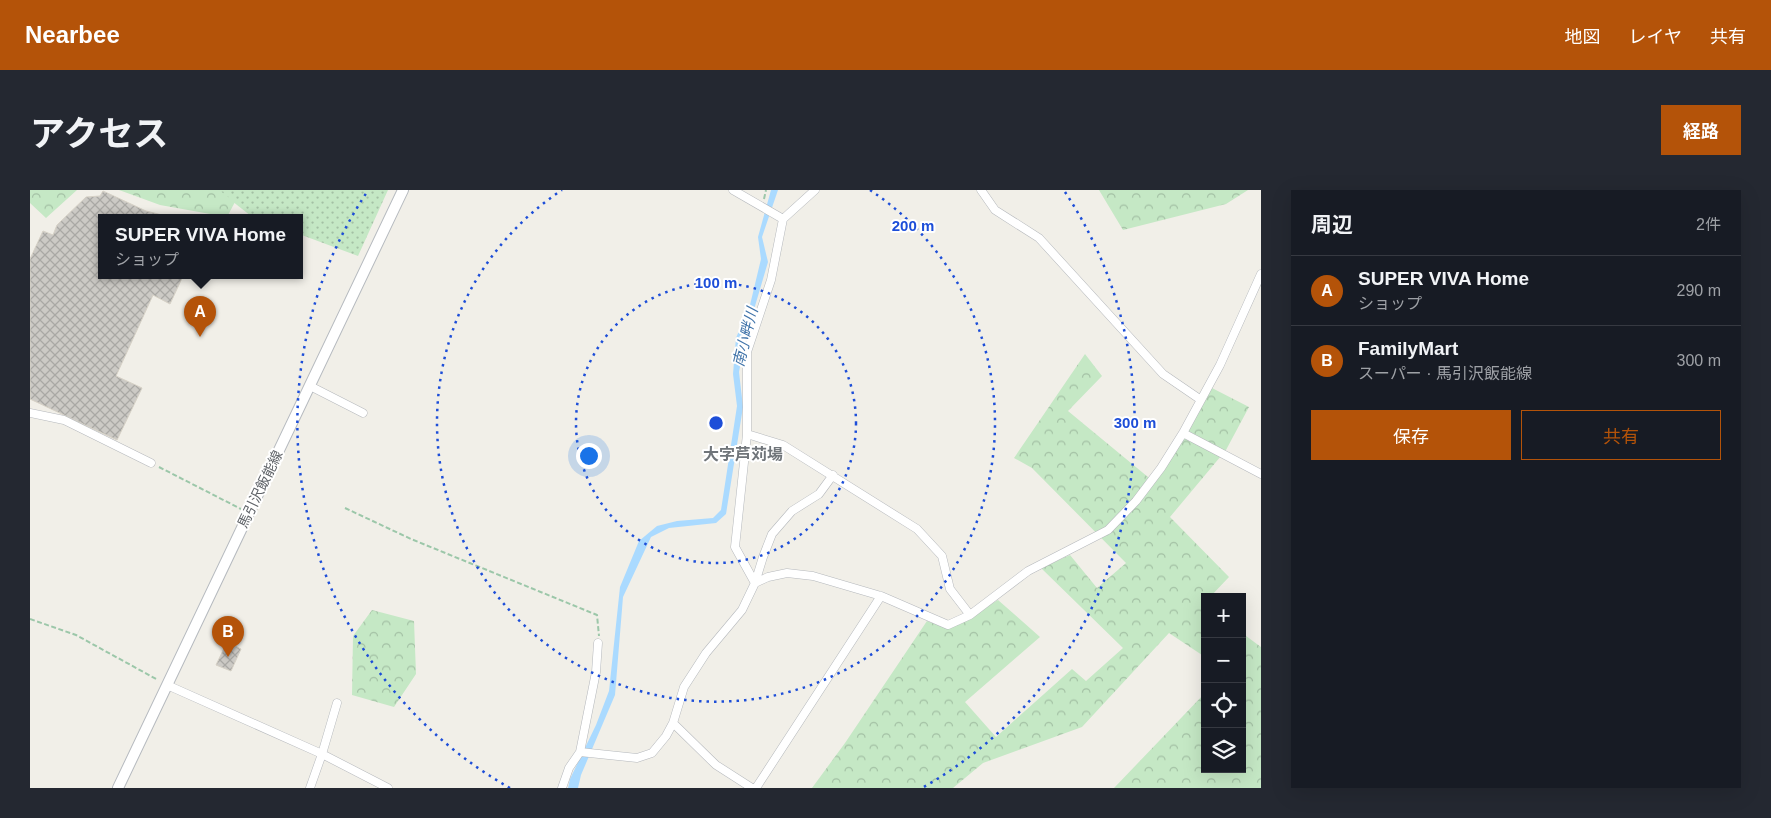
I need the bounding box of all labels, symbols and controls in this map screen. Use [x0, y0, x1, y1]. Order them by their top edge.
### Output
text: Nearbee [25, 21, 120, 48]
text: 地図 [1565, 27, 1601, 47]
text: レイヤ [1629, 27, 1682, 47]
text: 共有 [1710, 27, 1746, 47]
button: 経路 [1661, 105, 1741, 155]
text: アクセス [30, 114, 168, 153]
text: 周辺 [1311, 213, 1353, 236]
popup [98, 214, 303, 279]
text: 2件 [1696, 216, 1721, 233]
text: 200 m [892, 217, 934, 234]
text: SUPER VIVA Home [115, 224, 286, 245]
text: ショップ [115, 251, 179, 268]
text: SUPER VIVA Home [1358, 268, 1529, 289]
text: 100 m [695, 274, 737, 291]
text: A [1321, 282, 1333, 299]
text: 290 m [1677, 282, 1721, 299]
text: ショップ [1358, 295, 1422, 312]
pin: A [184, 296, 216, 337]
water label: 南小畔川 [729, 304, 761, 368]
text: FamilyMart [1358, 338, 1458, 359]
text: B [1321, 352, 1333, 369]
text: 300 m [1677, 352, 1721, 369]
text: スーパー · 馬引沢飯能線 [1358, 365, 1532, 382]
button: 保存 [1311, 410, 1511, 460]
button: 共有 [1521, 410, 1721, 460]
centre of rings [707, 414, 725, 432]
text: 300 m [1114, 414, 1156, 431]
your location [576, 443, 602, 469]
district label: 大字芦苅場 [703, 446, 783, 463]
street label: 馬引沢飯能線 [234, 448, 286, 530]
map controls [1201, 593, 1246, 773]
button: + [1201, 593, 1246, 638]
pin: B [212, 616, 244, 657]
button: − [1201, 638, 1246, 683]
button: locate [1201, 683, 1246, 728]
button: layers [1201, 728, 1246, 773]

